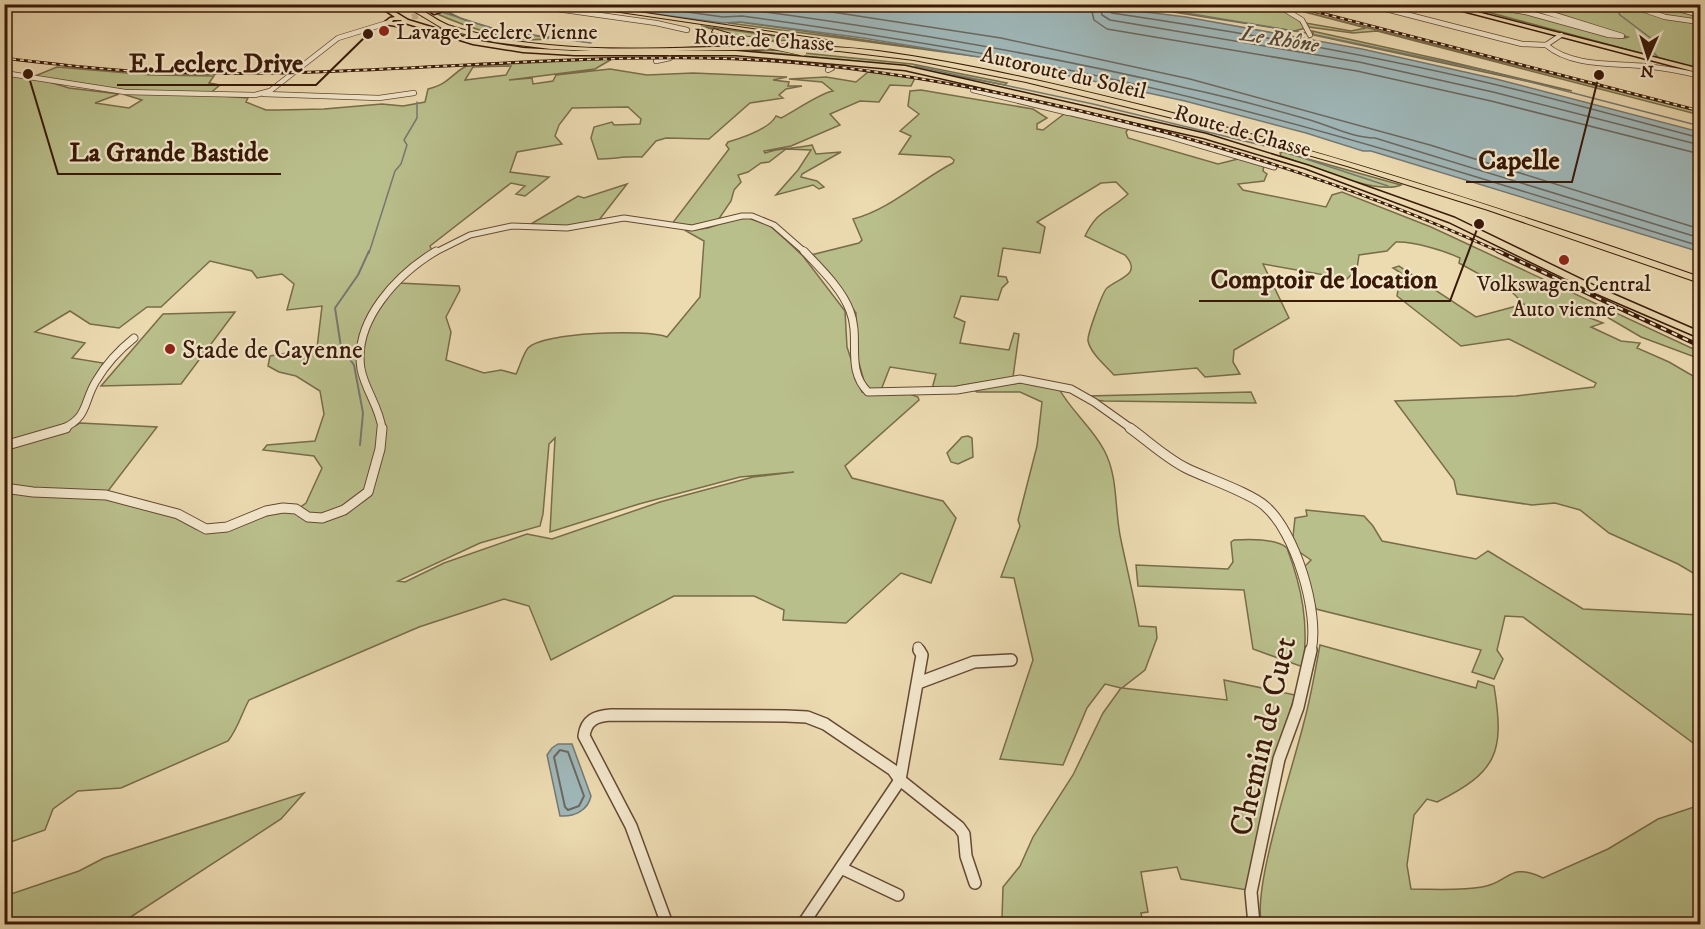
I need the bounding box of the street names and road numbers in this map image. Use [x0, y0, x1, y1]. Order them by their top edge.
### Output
street label: Route de Chasse [693, 23, 835, 58]
street label: Autoroute du Soleil [978, 41, 1149, 106]
street label: Route de Chasse [1171, 99, 1314, 164]
street label: Chemin de Cuet [1222, 633, 1306, 840]

